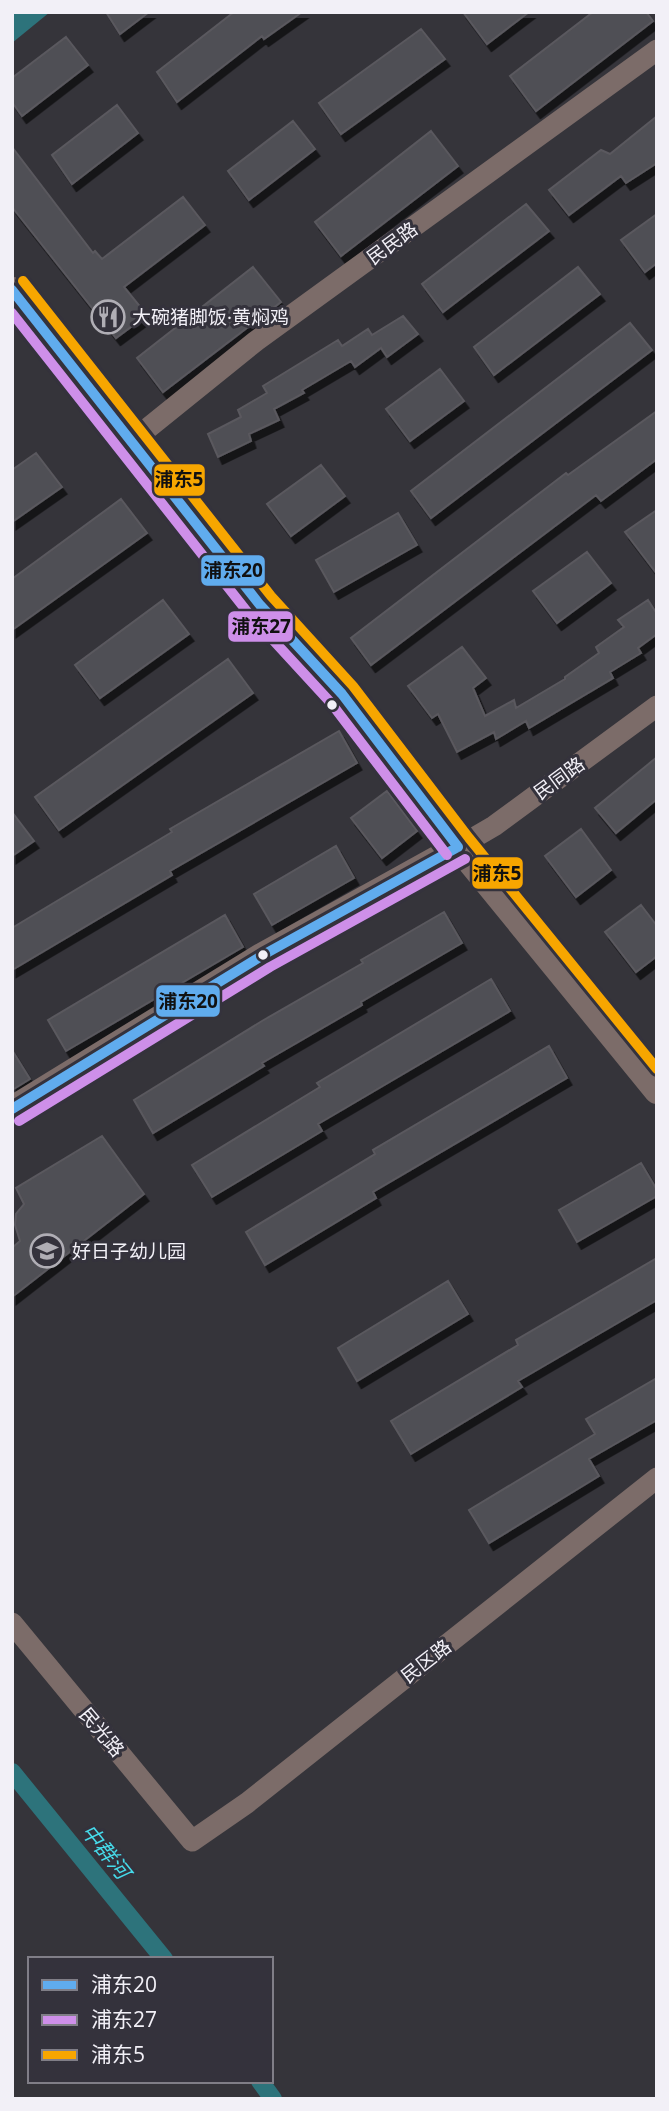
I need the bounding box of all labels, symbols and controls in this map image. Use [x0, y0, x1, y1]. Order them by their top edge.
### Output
street label: 民民路 [361, 216, 423, 270]
restaurant icon: 大碗猪脚饭·黄焖鸡 [89, 298, 127, 336]
place label: 大碗猪脚饭·黄焖鸡 [132, 304, 289, 330]
line badge: 浦东5 [153, 463, 206, 497]
text: 浦东5 [155, 466, 203, 492]
line badge: 浦东20 [200, 554, 266, 587]
text: 浦东20 [203, 557, 263, 583]
line badge: 浦东27 [227, 610, 294, 643]
text: 浦东27 [231, 613, 291, 639]
unlabelled marker [325, 698, 339, 712]
street label: 民同路 [528, 751, 590, 805]
line badge: 浦东5 [471, 856, 524, 890]
text: 浦东5 [473, 860, 521, 886]
unlabelled marker [256, 948, 270, 962]
line badge: 浦东20 [155, 984, 221, 1018]
text: 浦东20 [158, 988, 218, 1014]
school or university icon: 好日子幼儿园 [28, 1232, 66, 1270]
place label: 好日子幼儿园 [72, 1238, 186, 1264]
street label: 民区路 [396, 1633, 456, 1689]
street label: 民光路 [74, 1702, 130, 1762]
water label: 中群河 [75, 1818, 139, 1887]
legend [28, 1957, 273, 2083]
text: 浦东20 [91, 1970, 157, 1998]
text: 浦东27 [91, 2005, 157, 2033]
text: 浦东5 [91, 2040, 145, 2068]

